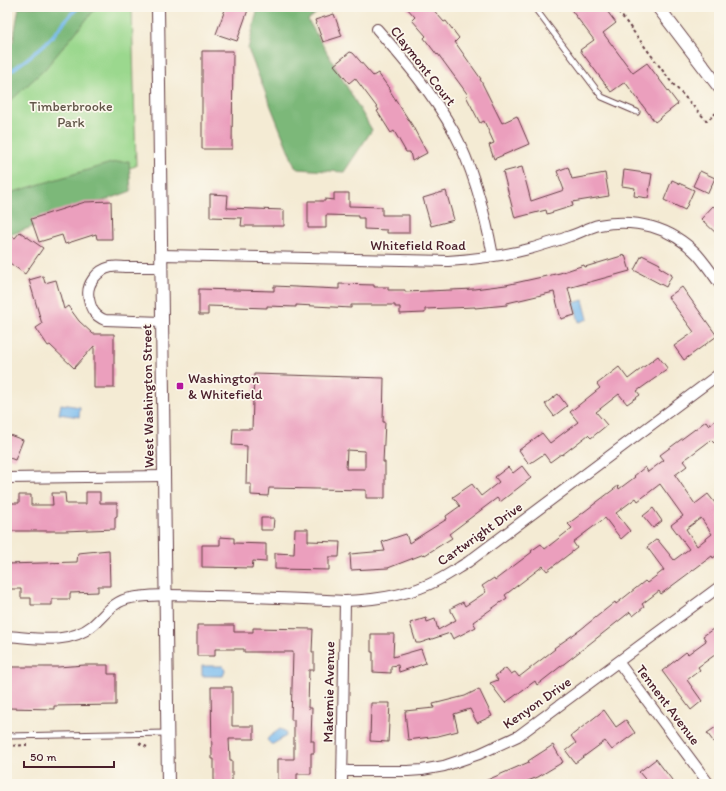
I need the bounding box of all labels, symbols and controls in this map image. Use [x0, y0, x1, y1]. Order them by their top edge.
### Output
street label: Claymont Court [387, 23, 459, 109]
park label: Timberbrooke Park [29, 98, 113, 131]
street label: Whitefield Road [370, 237, 466, 254]
street label: West Washington Street [138, 324, 158, 468]
place label: Washington & Whitefield [188, 370, 263, 403]
marker: Washington & Whitefield [175, 381, 185, 391]
street label: Cartwright Drive [434, 498, 526, 570]
street label: Makemie Avenue [320, 641, 338, 743]
street label: Tennent Avenue [632, 662, 704, 749]
street label: Kenyon Drive [499, 673, 575, 733]
scale bar [24, 743, 114, 769]
text: 50 m [30, 750, 56, 764]

